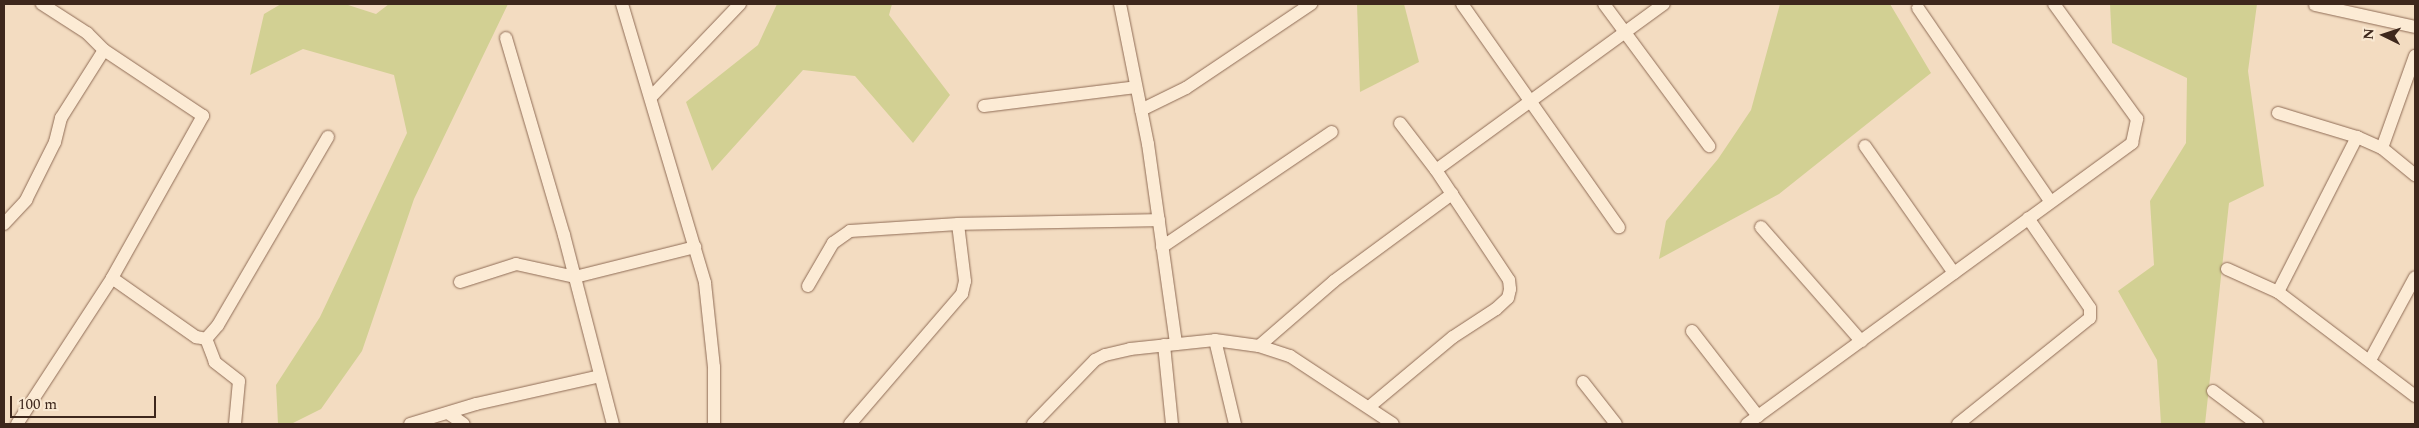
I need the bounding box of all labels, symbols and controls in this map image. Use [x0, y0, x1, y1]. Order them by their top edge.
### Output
north arrow [2359, 10, 2409, 60]
text: N [2358, 27, 2379, 40]
scale bar [12, 386, 159, 418]
text: 100 m [18, 393, 57, 416]

